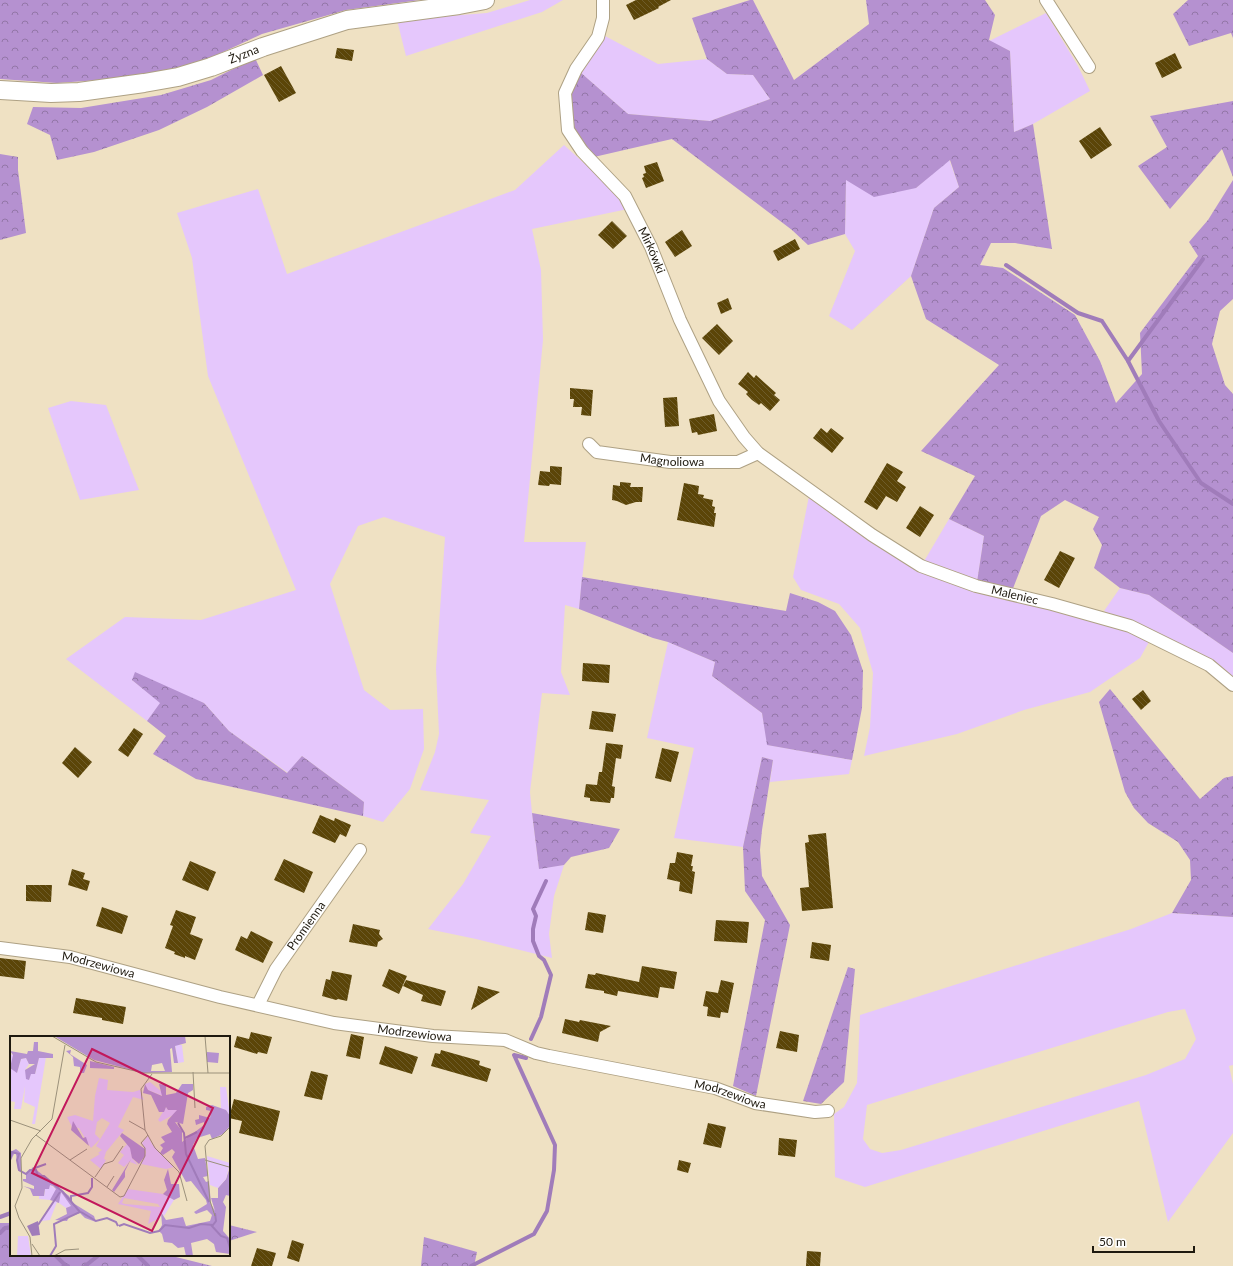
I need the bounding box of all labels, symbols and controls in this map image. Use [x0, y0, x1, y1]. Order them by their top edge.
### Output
street label: Żyzna [227, 41, 261, 66]
street label: Mirkówki [635, 224, 669, 276]
street label: Magnoliowa [639, 450, 704, 469]
street label: Maleniec [990, 582, 1040, 608]
street label: Promienna [284, 898, 328, 953]
street label: Modrzewiowa [61, 948, 137, 981]
street label: Modrzewiowa [377, 1021, 452, 1044]
inset map [10, 1036, 230, 1256]
street label: Modrzewiowa [693, 1076, 767, 1112]
scale bar [1093, 1228, 1194, 1254]
text: 50 m [1099, 1234, 1126, 1249]

